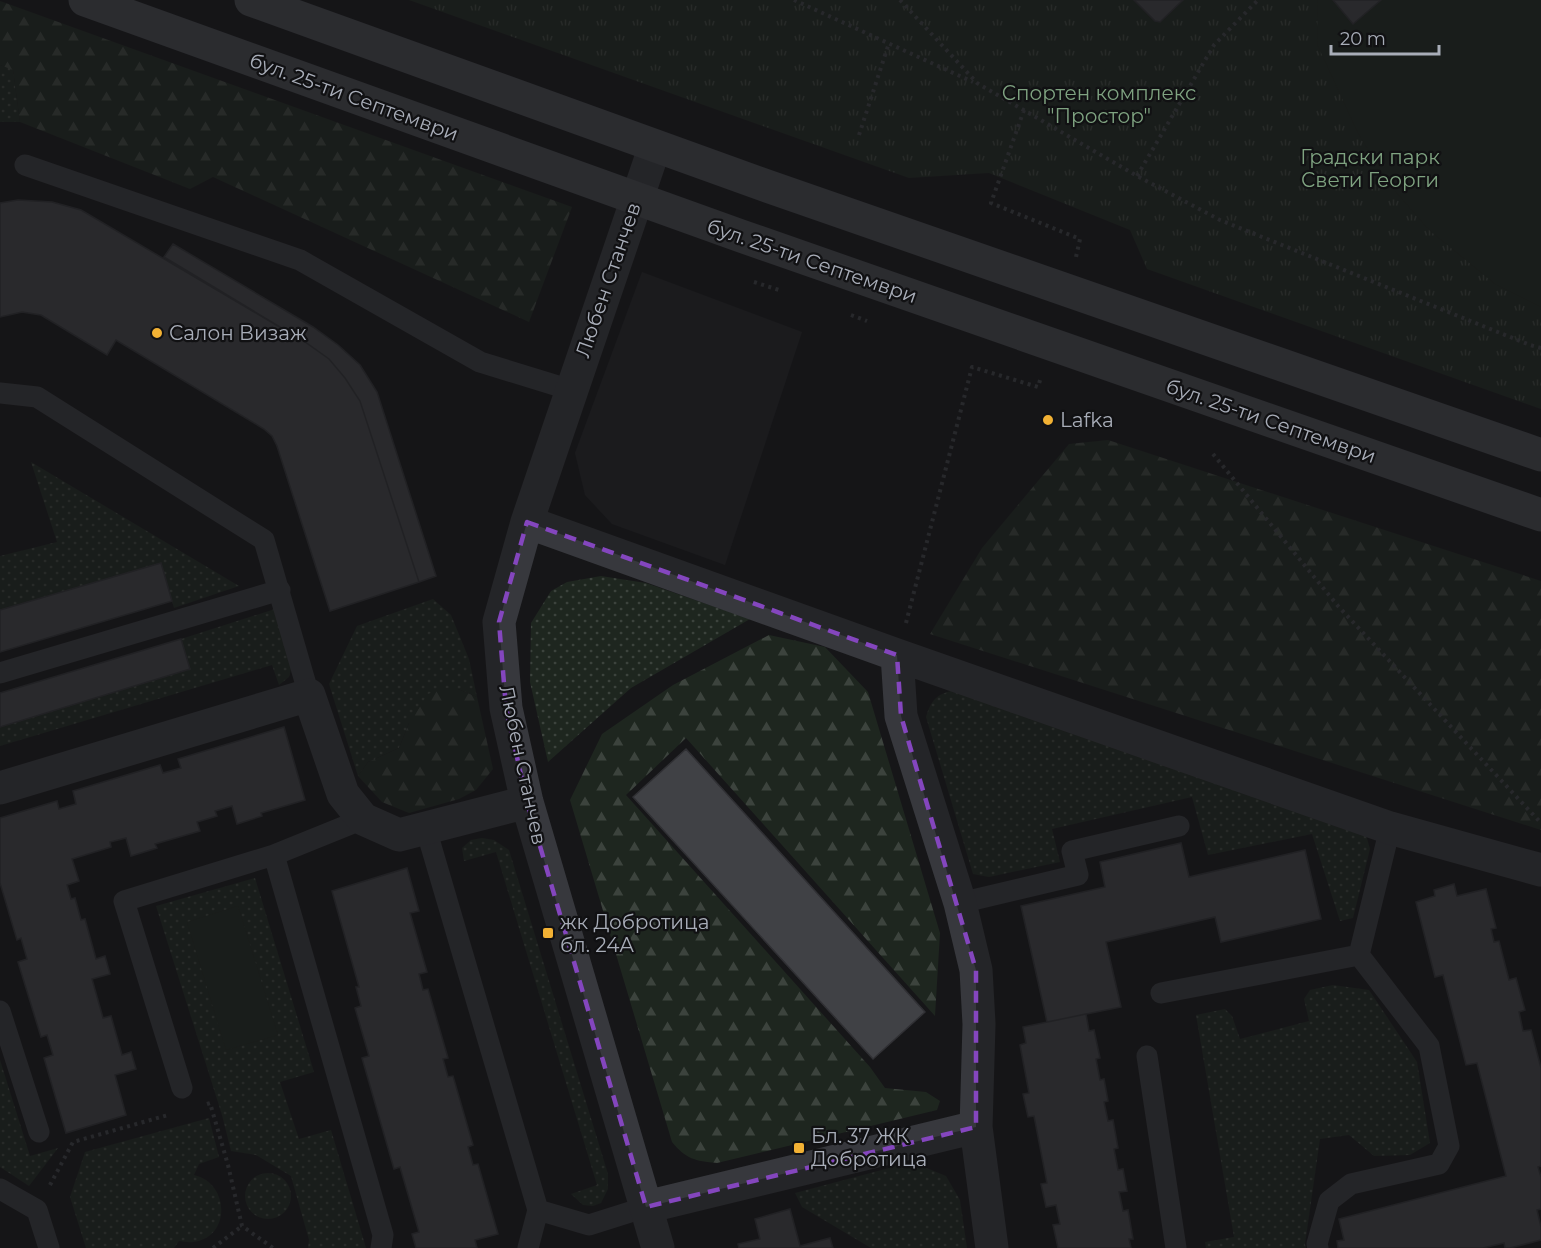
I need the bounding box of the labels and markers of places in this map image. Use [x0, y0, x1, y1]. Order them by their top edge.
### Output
place label: Салон Визаж [169, 321, 307, 345]
marker: Салон Визаж [150, 326, 164, 340]
place label: Lafka [1060, 408, 1114, 432]
marker: Lafka [1041, 413, 1055, 427]
place label: жк Добротица бл. 24А [560, 910, 709, 957]
marker: жк Добротица бл. 24А [541, 926, 555, 940]
place label: Бл. 37 ЖК Добротица [811, 1124, 927, 1171]
marker: Бл. 37 ЖК Добротица [792, 1141, 806, 1155]

